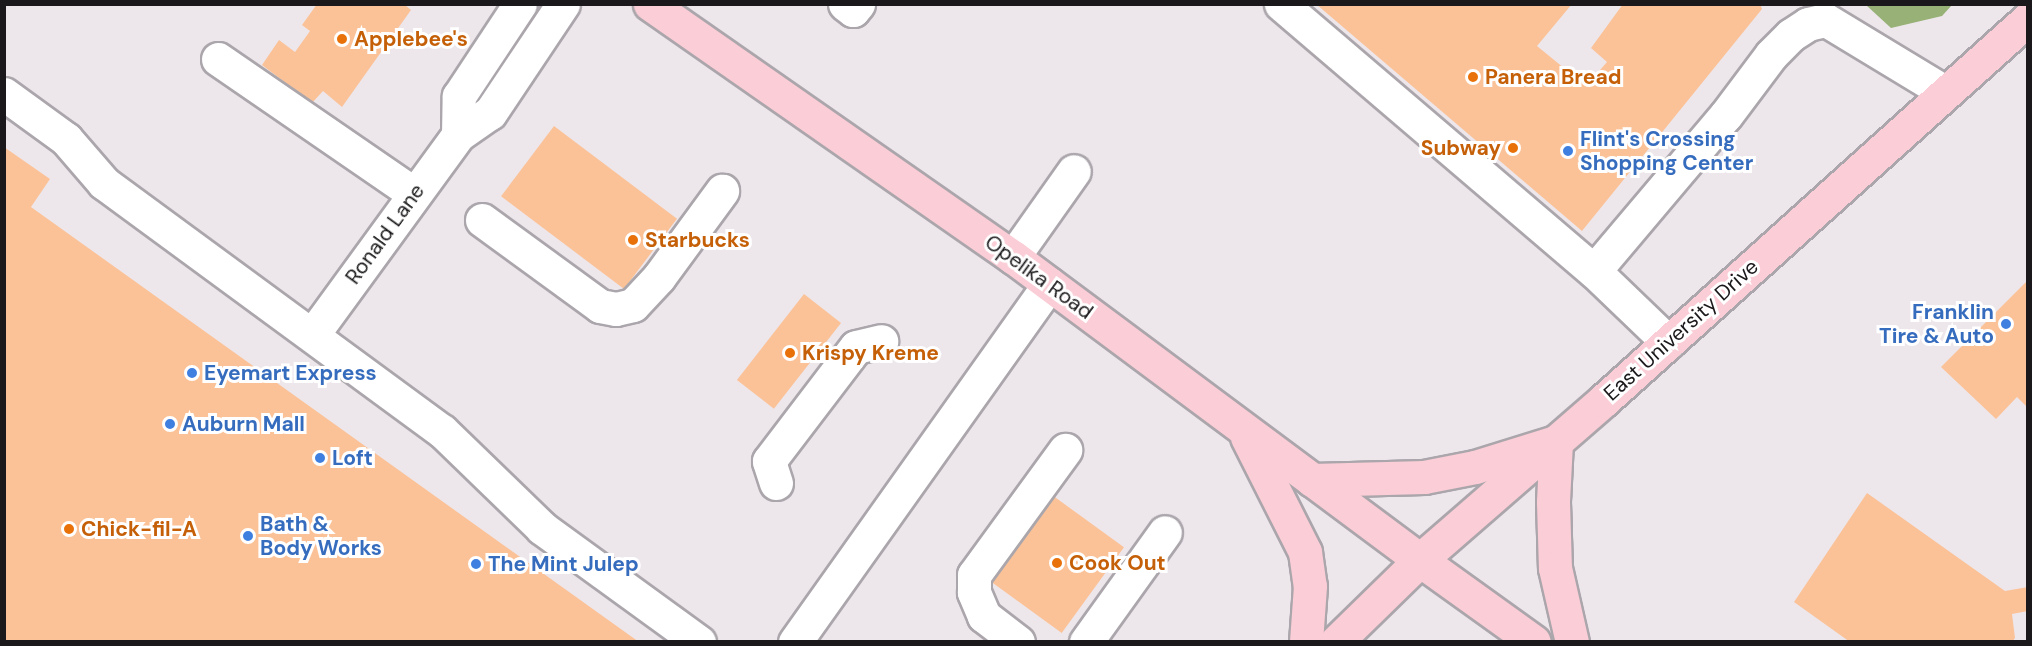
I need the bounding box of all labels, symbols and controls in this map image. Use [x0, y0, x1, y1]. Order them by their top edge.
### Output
place label: Applebee's [354, 26, 468, 52]
marker: Applebee's [335, 32, 349, 46]
place label: Panera Bread [1485, 64, 1621, 90]
marker: Panera Bread [1466, 70, 1480, 84]
place label: Flint's Crossing Shopping Center [1580, 126, 1753, 176]
place label: Subway [1421, 135, 1501, 161]
marker: Subway [1506, 141, 1520, 155]
marker: Flint's Crossing Shopping Center [1561, 144, 1575, 158]
street label: Ronald Lane [340, 179, 430, 289]
place label: Starbucks [645, 227, 750, 253]
street label: Opelika Road [980, 229, 1098, 325]
marker: Starbucks [626, 233, 640, 247]
street label: East University Drive [1599, 254, 1763, 406]
place label: Franklin Tire & Auto [1879, 299, 1994, 349]
marker: Franklin Tire & Auto [1999, 317, 2013, 331]
place label: Krispy Kreme [802, 340, 939, 366]
marker: Krispy Kreme [783, 346, 797, 360]
place label: Eyemart Express [204, 360, 377, 386]
marker: Eyemart Express [185, 366, 199, 380]
place label: Auburn Mall [182, 411, 305, 437]
marker: Auburn Mall [163, 417, 177, 431]
place label: Loft [332, 445, 373, 471]
marker: Loft [313, 451, 327, 465]
place label: Bath & Body Works [260, 511, 382, 561]
place label: Chick-fil-A [81, 516, 197, 542]
marker: Chick-fil-A [62, 522, 76, 536]
marker: Bath & Body Works [241, 529, 255, 543]
place label: Cook Out [1069, 550, 1166, 576]
place label: The Mint Julep [488, 551, 639, 577]
marker: Cook Out [1050, 556, 1064, 570]
marker: The Mint Julep [469, 557, 483, 571]

